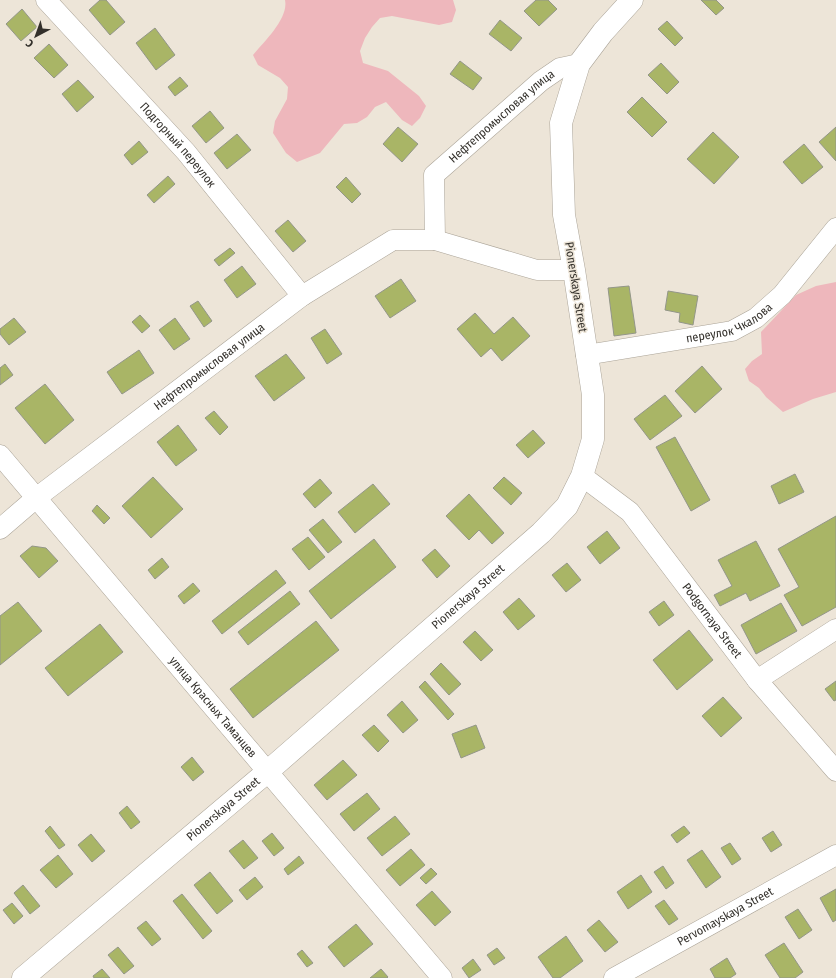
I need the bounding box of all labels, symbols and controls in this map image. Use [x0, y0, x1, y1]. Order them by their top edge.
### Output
north arrow [16, 16, 56, 56]
text: С [23, 36, 36, 50]
street label: Нефтепромысловая улица [446, 67, 557, 166]
street label: Подгорный переулок [137, 100, 219, 191]
street label: Pionerskaya Street [562, 241, 590, 333]
street label: переулок Чкалова [685, 300, 775, 345]
street label: Нефтепромысловая улица [151, 320, 267, 413]
street label: Pionerskaya Street [429, 561, 507, 632]
street label: Podgornaya Street [679, 580, 745, 661]
street label: улица Красных Таманцев [166, 654, 260, 760]
street label: Pionerskaya Street [184, 774, 263, 844]
street label: Pervomayskaya Street [675, 884, 776, 949]

